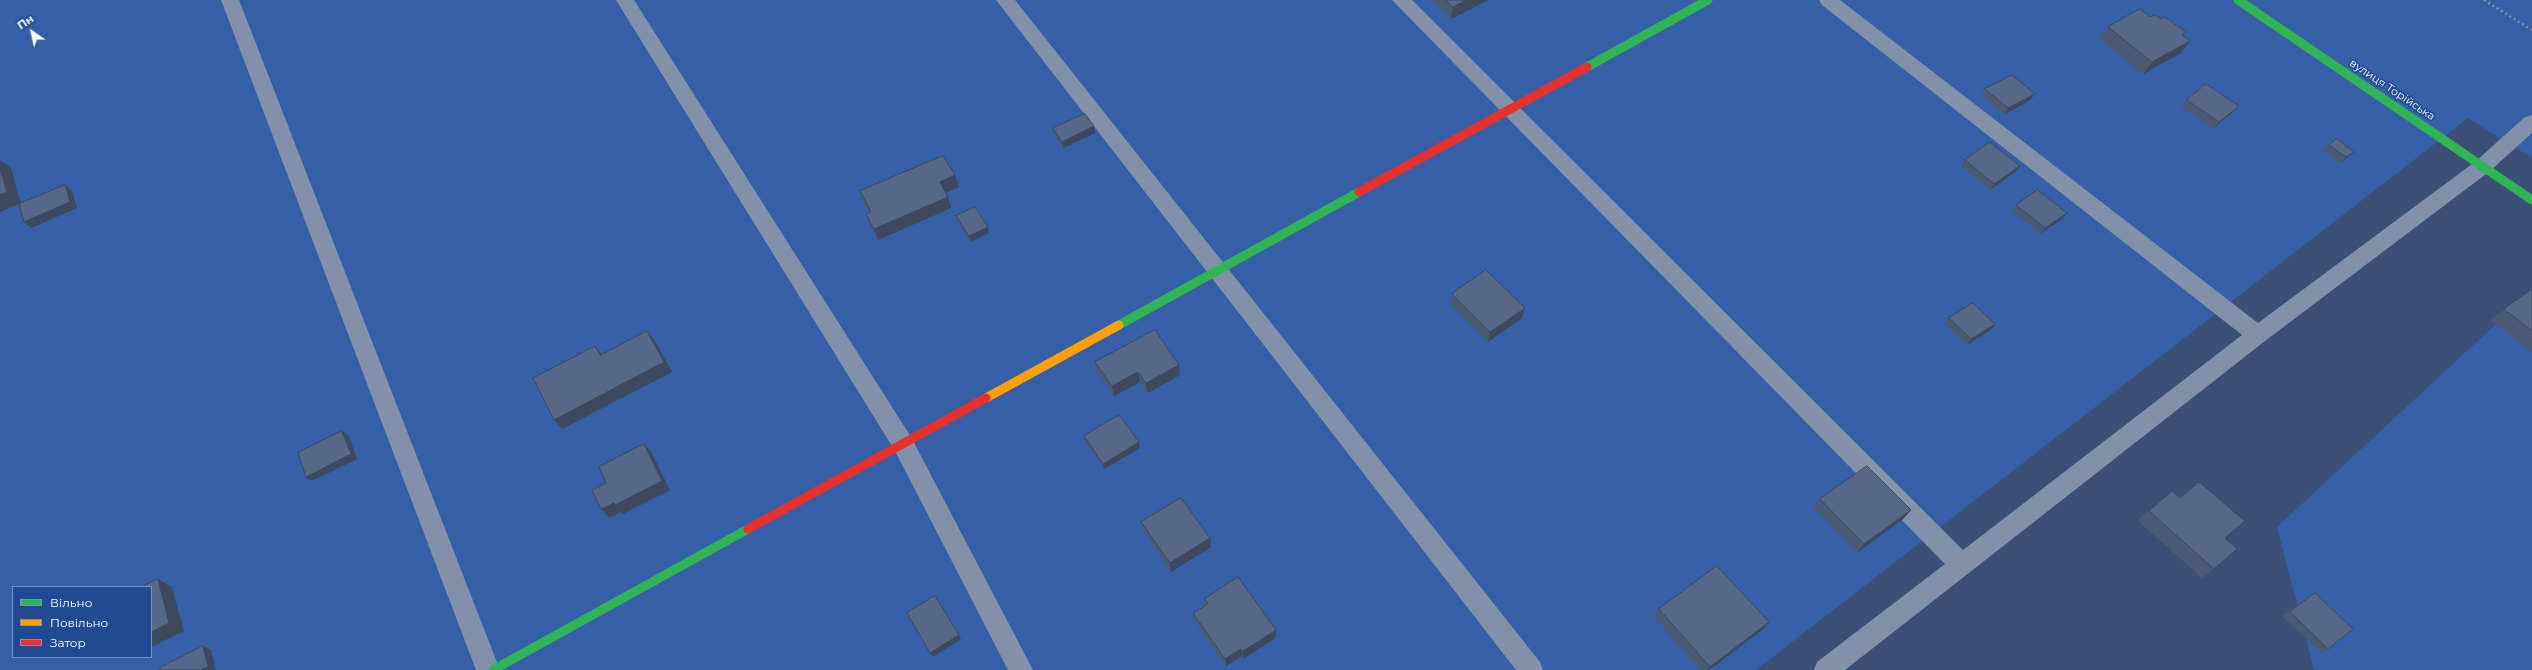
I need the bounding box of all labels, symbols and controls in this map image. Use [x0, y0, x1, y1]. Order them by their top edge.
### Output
north arrow [12, 12, 52, 52]
text: Пн [14, 12, 36, 32]
street label: вулиця Торійська [2347, 57, 2437, 123]
legend [12, 586, 152, 658]
text: Вільно [50, 595, 92, 610]
text: Повільно [50, 615, 108, 630]
text: Затор [50, 635, 86, 650]

